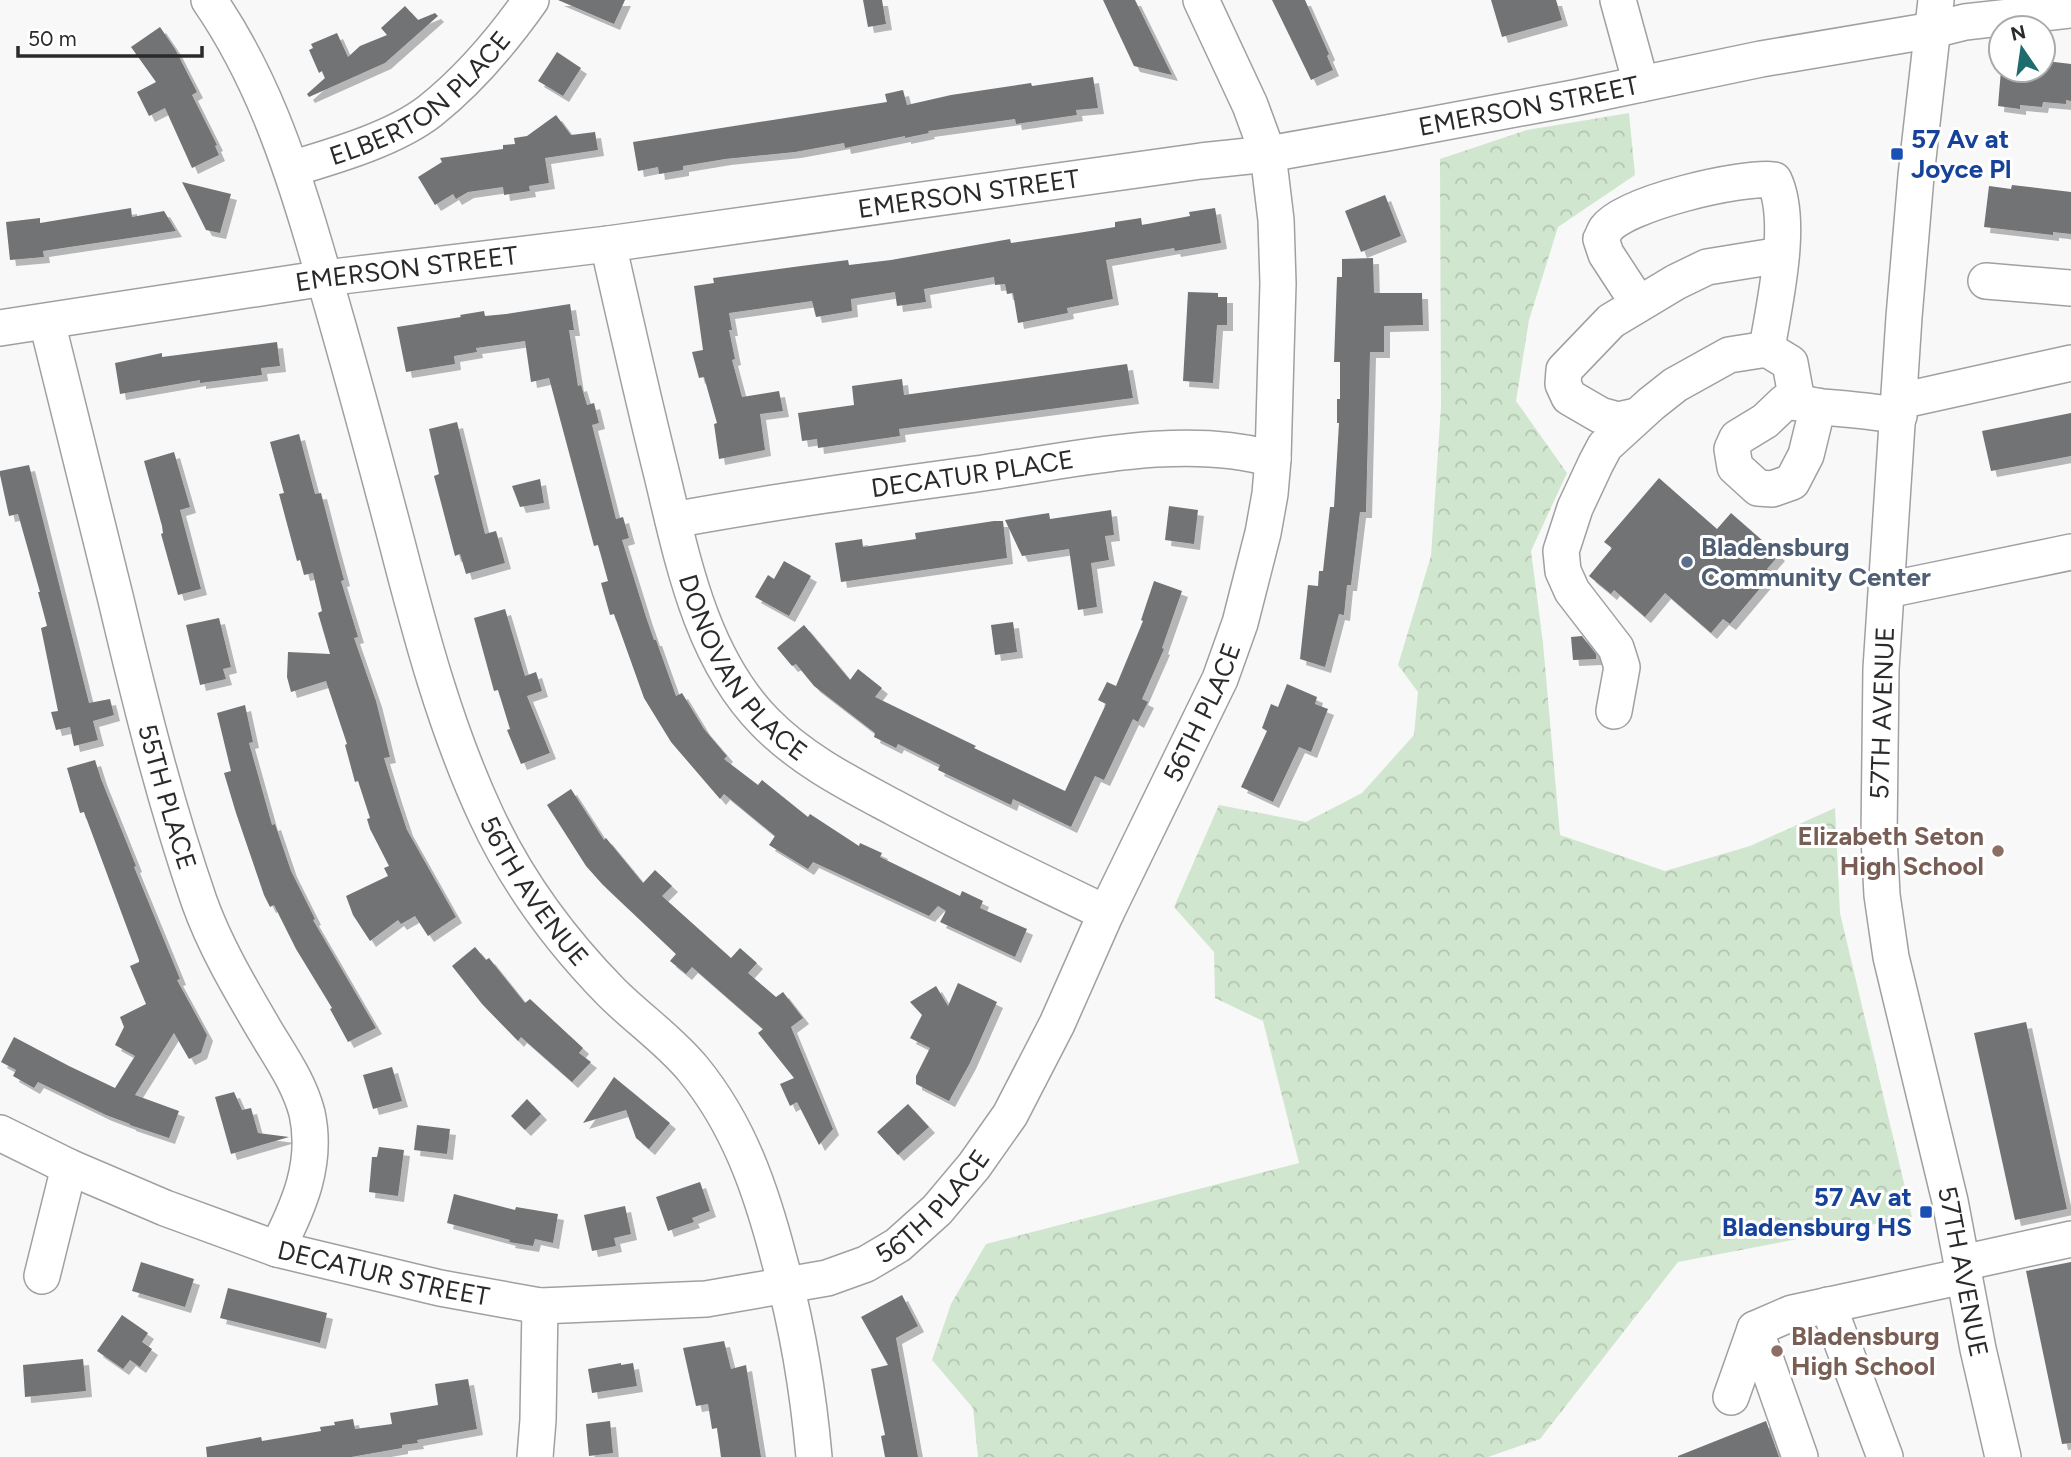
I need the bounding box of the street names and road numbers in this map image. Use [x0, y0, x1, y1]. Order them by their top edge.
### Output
street label: ELBERTON PLACE [325, 25, 517, 172]
street label: EMERSON STREET [1416, 69, 1642, 143]
street label: EMERSON STREET [856, 162, 1082, 225]
street label: EMERSON STREET [293, 239, 520, 298]
street label: DECATUR PLACE [869, 443, 1076, 504]
street label: DONOVAN PLACE [672, 570, 813, 768]
street label: 57TH AVENUE [1863, 626, 1901, 800]
street label: 56TH PLACE [1156, 639, 1248, 787]
street label: 55TH PLACE [131, 721, 204, 874]
street label: 56TH AVENUE [473, 811, 596, 973]
street label: 56TH PLACE [870, 1143, 997, 1271]
street label: 57TH AVENUE [1931, 1183, 1995, 1360]
street label: DECATUR STREET [274, 1234, 493, 1313]

